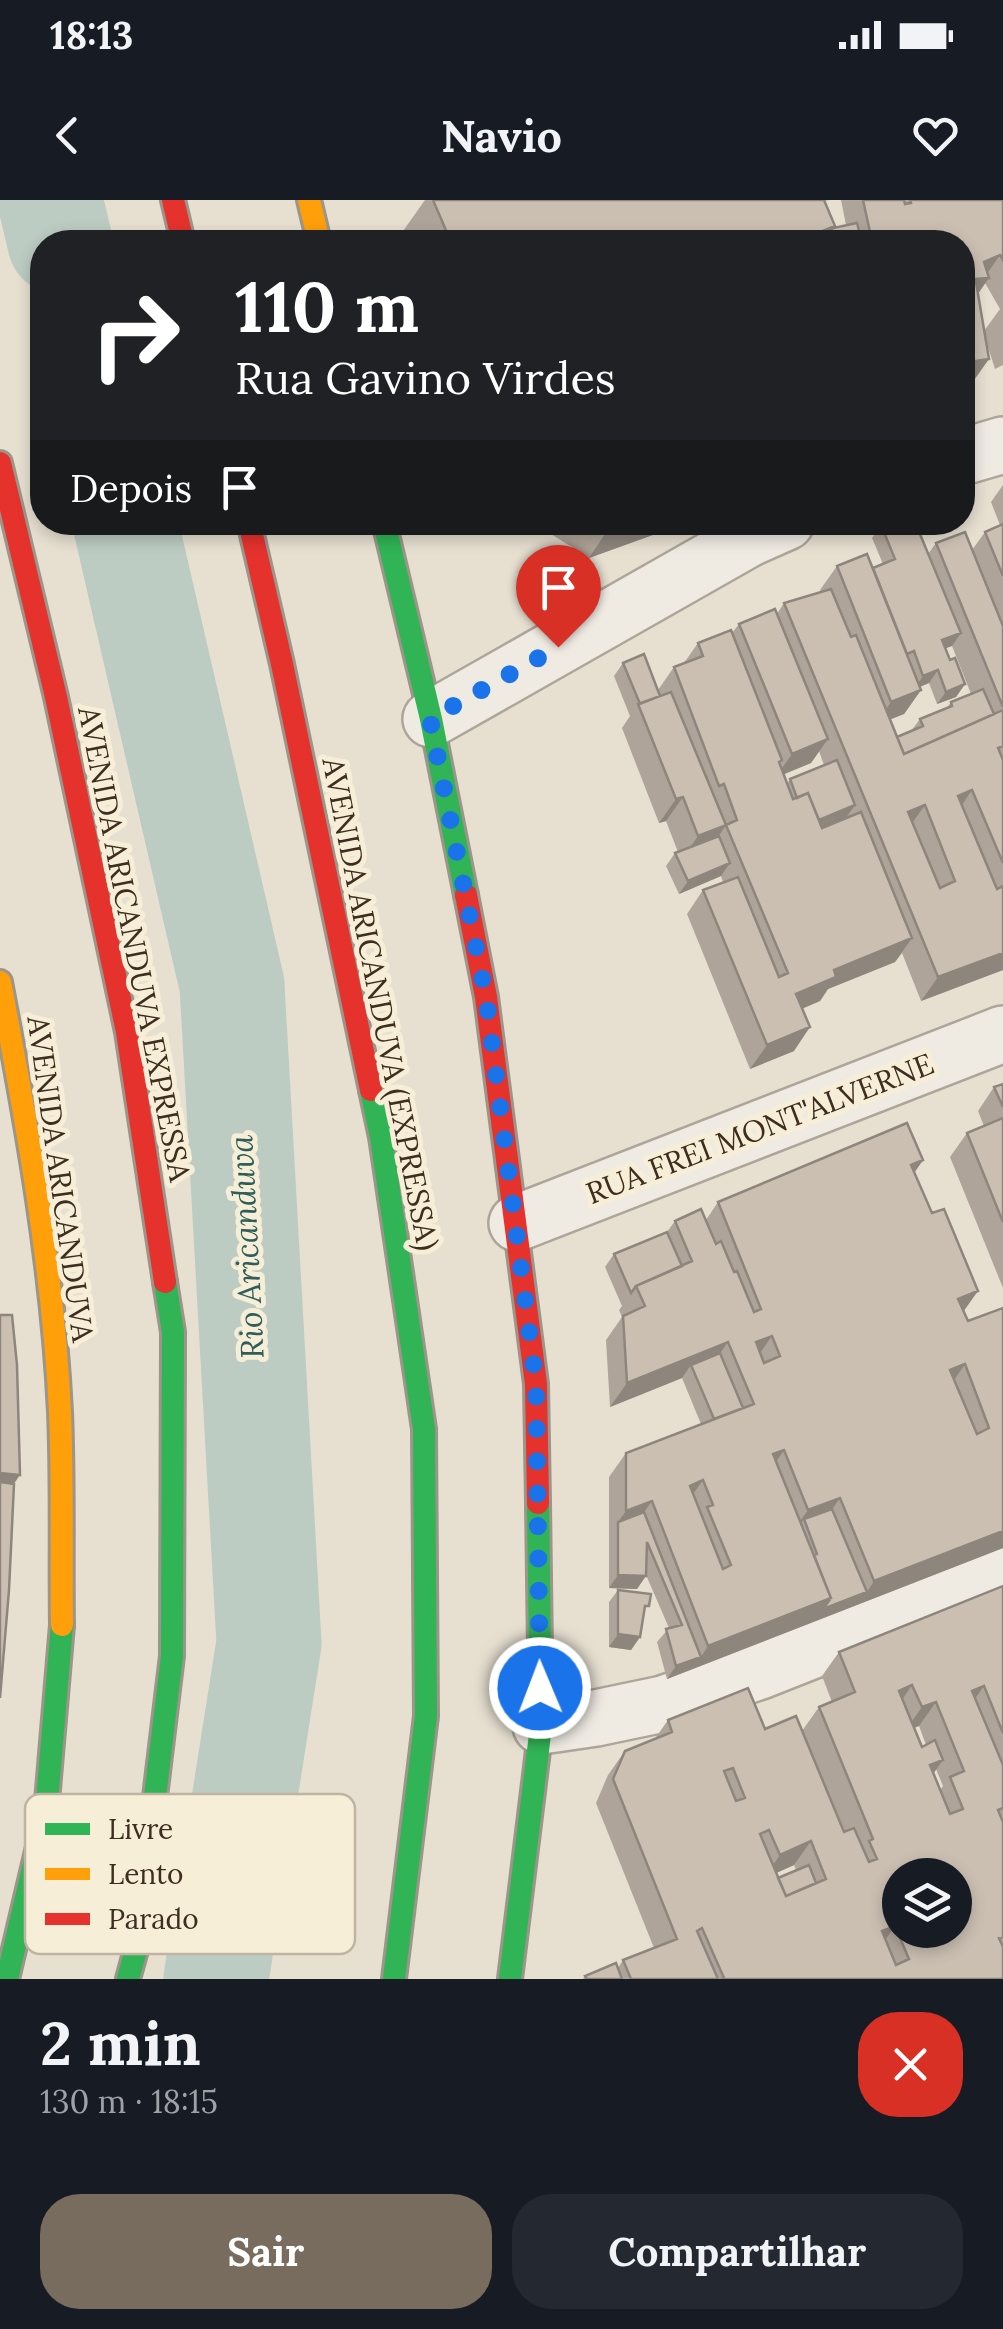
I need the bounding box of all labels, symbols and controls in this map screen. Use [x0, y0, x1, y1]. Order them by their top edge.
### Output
text: 18:13 [50, 11, 133, 59]
text: Navio [441, 107, 562, 164]
icon: back [40, 108, 95, 163]
icon: heart [908, 108, 963, 163]
text: 110 m [235, 262, 419, 351]
icon: right [70, 270, 200, 400]
text: Rua Gavino Virdes [235, 349, 616, 406]
icon: arrive [212, 460, 267, 515]
text: Depois [70, 464, 192, 512]
pin [516, 545, 601, 648]
icon: arrive [531, 560, 586, 615]
street label: AVENIDA ARICANDUVA EXPRESSA [70, 702, 200, 1186]
street label: AVENIDA ARICANDUVA (EXPRESSA) [313, 753, 447, 1254]
street label: AVENIDA ARICANDUVA [19, 1012, 103, 1346]
street label: RUA FREI MONT'ALVERNE [580, 1044, 939, 1212]
water label: Rio Aricanduva [220, 1134, 273, 1360]
position arrow [488, 1636, 592, 1740]
legend [25, 1794, 355, 1954]
text: Livre [108, 1811, 173, 1847]
text: Lento [108, 1856, 183, 1892]
map controls [882, 1858, 972, 1948]
button: layers [882, 1858, 972, 1948]
text: Parado [108, 1901, 199, 1937]
text: 2 min [40, 2005, 201, 2081]
button: close [858, 2012, 963, 2117]
text: 130 m · 18:15 [40, 2081, 218, 2122]
button: Sair [40, 2194, 492, 2309]
button: Compartilhar [512, 2194, 963, 2309]

